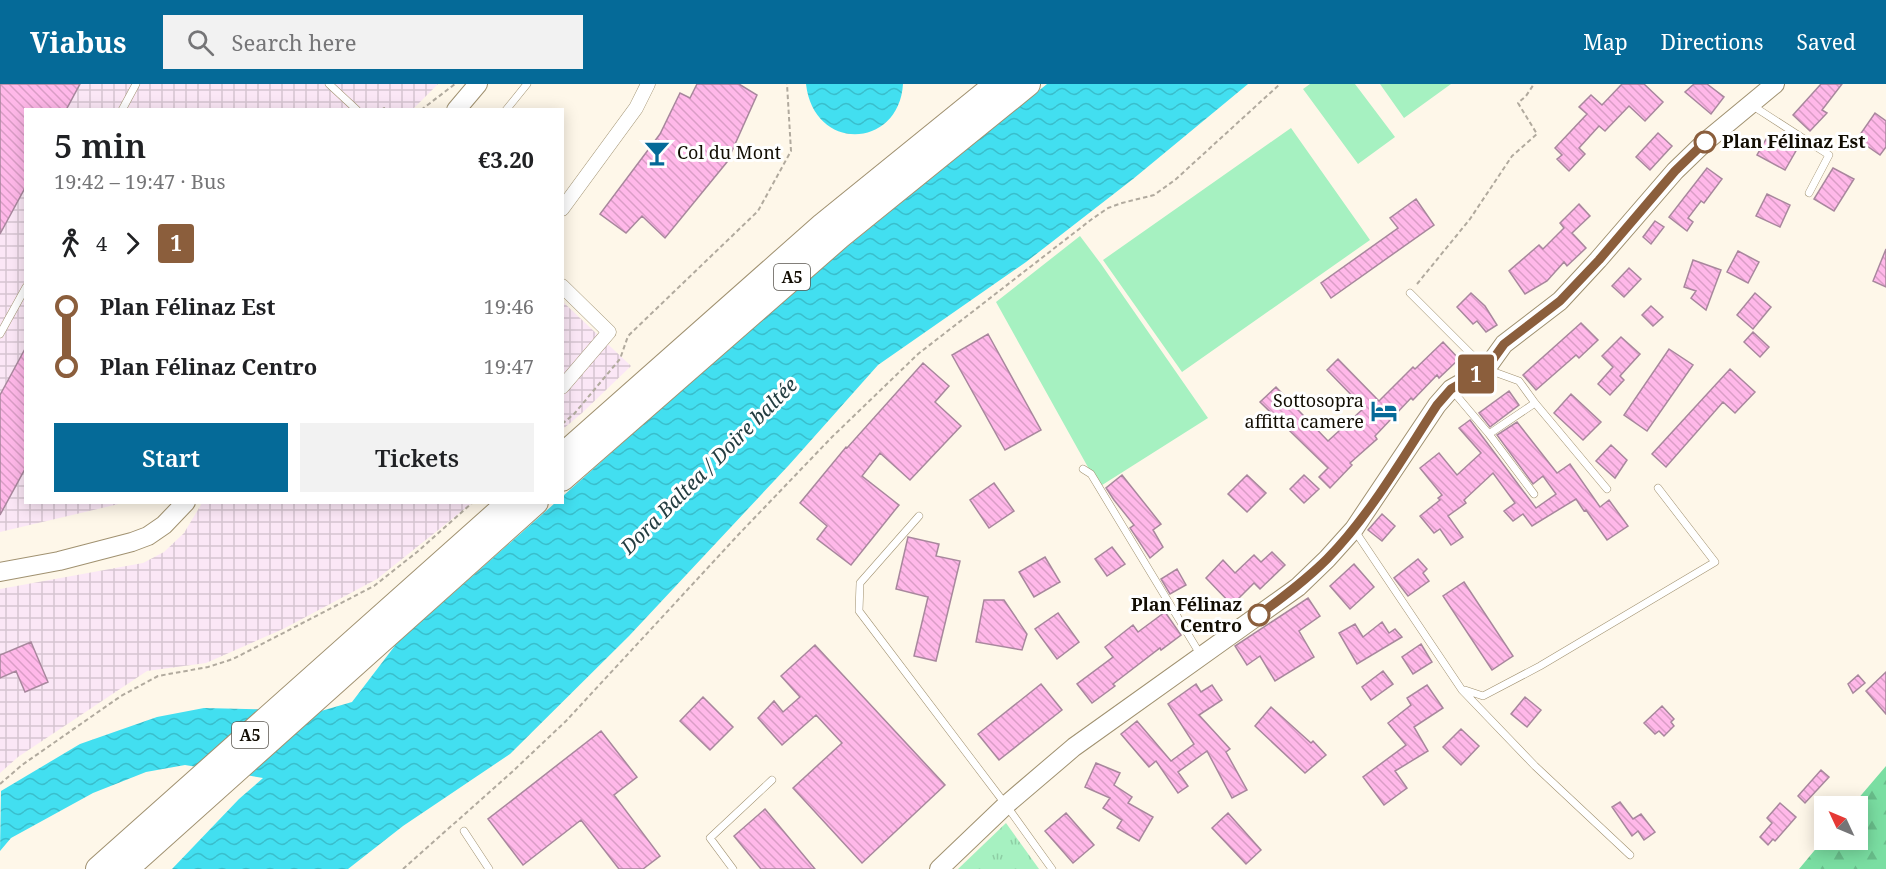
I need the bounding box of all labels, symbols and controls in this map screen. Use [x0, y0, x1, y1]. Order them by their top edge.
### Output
search box [163, 15, 583, 69]
text: Viabus [30, 23, 127, 61]
icon: search [184, 26, 217, 59]
text: Search here [232, 27, 356, 57]
text: Map [1583, 28, 1628, 56]
text: Directions [1661, 28, 1763, 56]
text: Saved [1796, 28, 1856, 56]
text: 5 min [54, 123, 146, 168]
place label: Plan Félinaz Est [1722, 129, 1865, 153]
marker: Plan Félinaz Est [1694, 131, 1716, 153]
bar icon: Col du Mont [642, 138, 672, 168]
place label: Col du Mont [677, 140, 781, 164]
text: €3.20 [478, 144, 534, 174]
text: 19:42 – 19:47 · Bus [54, 168, 225, 195]
icon: walk [54, 227, 87, 260]
icon: forward [116, 227, 149, 260]
text: 1 [170, 229, 182, 257]
text: 4 [96, 230, 107, 257]
road number: A5 [774, 264, 810, 290]
text: Plan Félinaz Est [100, 291, 275, 321]
text: 19:46 [484, 293, 534, 320]
text: Plan Félinaz Centro [100, 351, 317, 381]
text: 19:47 [484, 353, 534, 380]
line badge: 1 [1456, 354, 1496, 394]
text: 1 [1470, 360, 1482, 388]
water label: Dora Baltea / Doire baltée [614, 371, 803, 561]
place label: Sottosopra affitta camere [1245, 388, 1364, 433]
hotel icon: Sottosopra affitta camere [1369, 396, 1399, 426]
button: Start [54, 423, 288, 492]
button: Tickets [300, 423, 534, 492]
place label: Plan Félinaz Centro [1131, 592, 1242, 637]
marker: Plan Félinaz Centro [1248, 604, 1270, 626]
road number: A5 [232, 722, 268, 748]
north arrow [1814, 796, 1868, 850]
map controls [1814, 796, 1868, 850]

